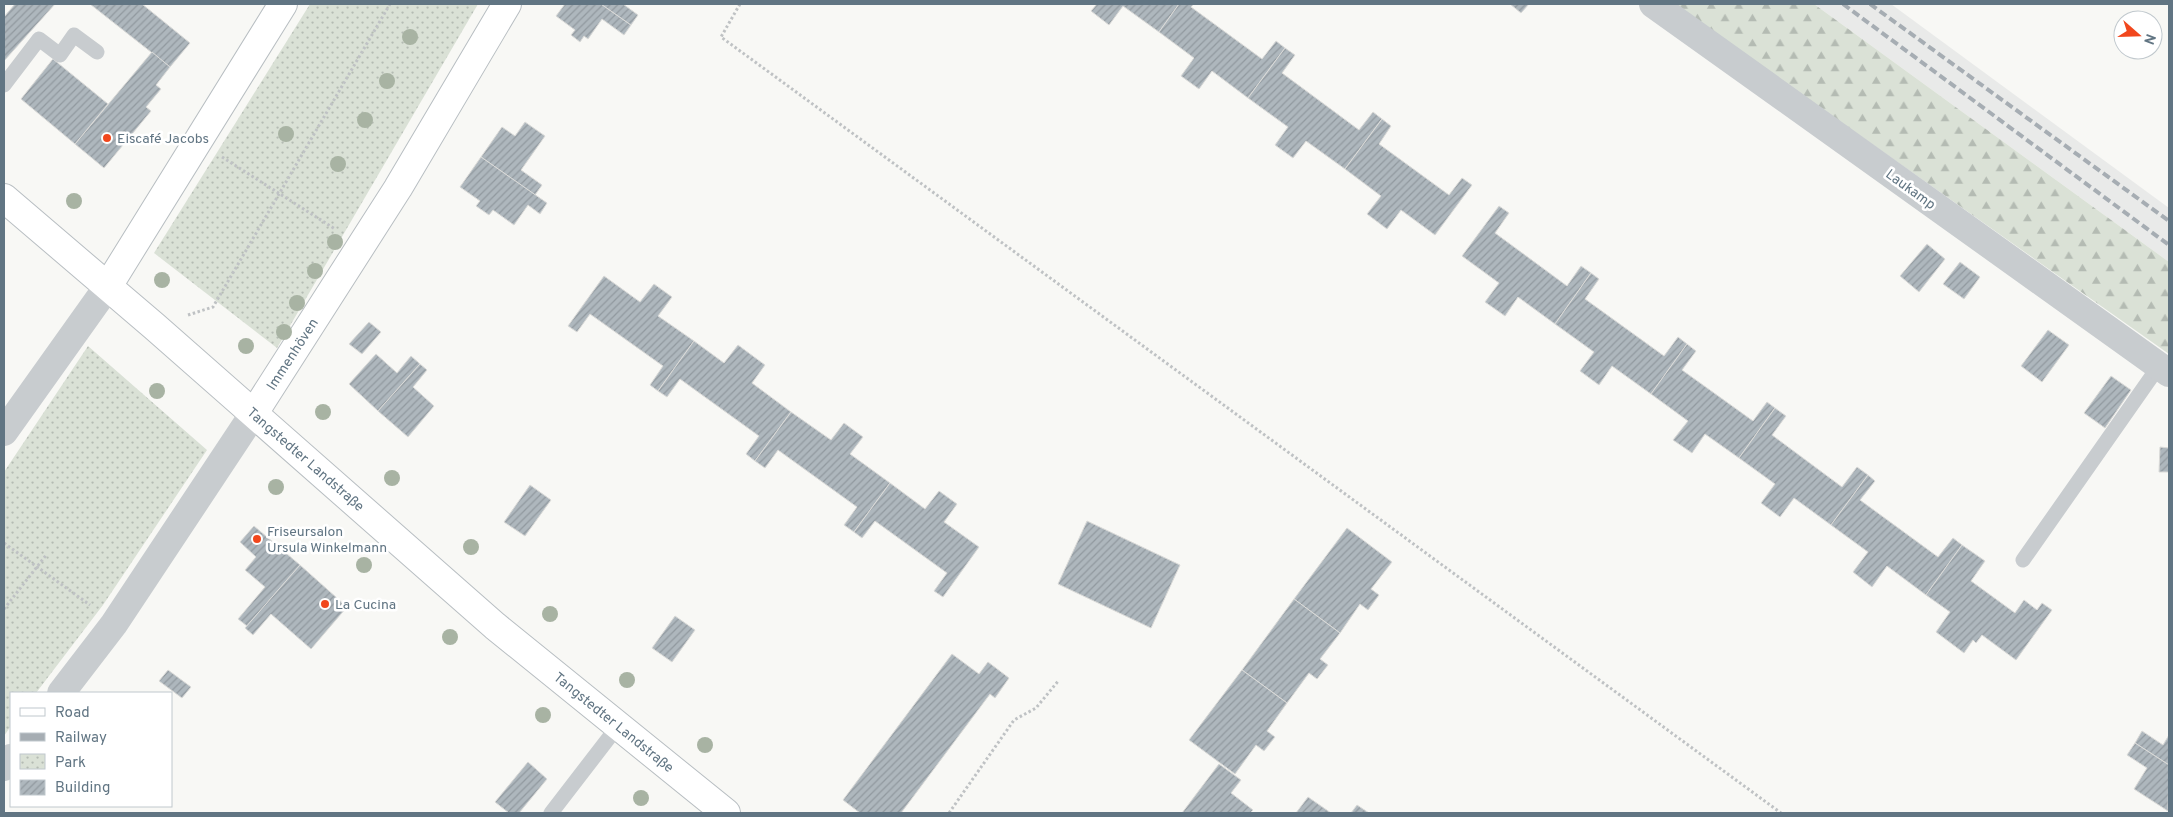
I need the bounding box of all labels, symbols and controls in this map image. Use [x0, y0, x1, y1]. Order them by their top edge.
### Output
north arrow [2113, 10, 2163, 60]
text: N [2139, 31, 2159, 47]
place label: Eiscafé Jacobs [117, 131, 209, 148]
marker: Eiscafé Jacobs [101, 132, 113, 144]
street label: Laukamp [1882, 166, 1939, 214]
street label: Immenhöven [264, 316, 323, 394]
street label: Tangstedter Landstraße [243, 405, 367, 516]
place label: Friseursalon Ursula Winkelmann [267, 524, 387, 557]
marker: Friseursalon Ursula Winkelmann [251, 533, 263, 545]
place label: La Cucina [335, 597, 396, 614]
marker: La Cucina [319, 598, 331, 610]
street label: Tangstedter Landstraße [549, 669, 677, 777]
legend [10, 692, 172, 807]
text: Road [55, 704, 90, 723]
text: Railway [55, 729, 107, 748]
text: Park [55, 754, 86, 773]
text: Building [55, 779, 110, 798]

